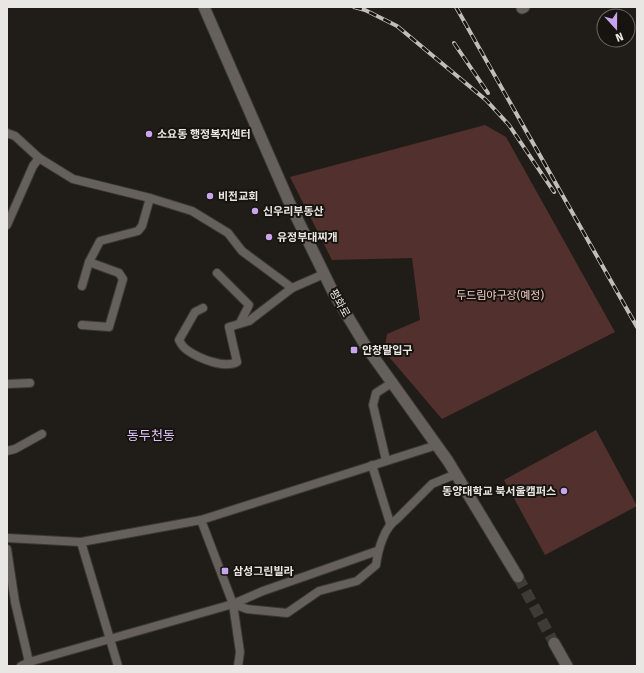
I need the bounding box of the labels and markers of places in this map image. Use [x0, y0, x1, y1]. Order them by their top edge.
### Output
place label: 소요동 행정복지센터 [157, 128, 251, 141]
marker: 소요동 행정복지센터 [144, 129, 154, 139]
place label: 비전교회 [218, 190, 258, 203]
marker: 비전교회 [205, 191, 215, 201]
place label: 신우리부동산 [263, 205, 324, 218]
marker: 신우리부동산 [250, 206, 260, 216]
place label: 유정부대찌개 [277, 231, 338, 244]
marker: 유정부대찌개 [264, 232, 274, 242]
place label: 안창말입구 [362, 344, 413, 357]
marker: 안창말입구 [349, 345, 359, 355]
place label: 동양대학교 북서울캠퍼스 [442, 485, 556, 498]
marker: 동양대학교 북서울캠퍼스 [559, 486, 569, 496]
place label: 삼성그린빌라 [233, 565, 294, 578]
marker: 삼성그린빌라 [220, 566, 230, 576]

